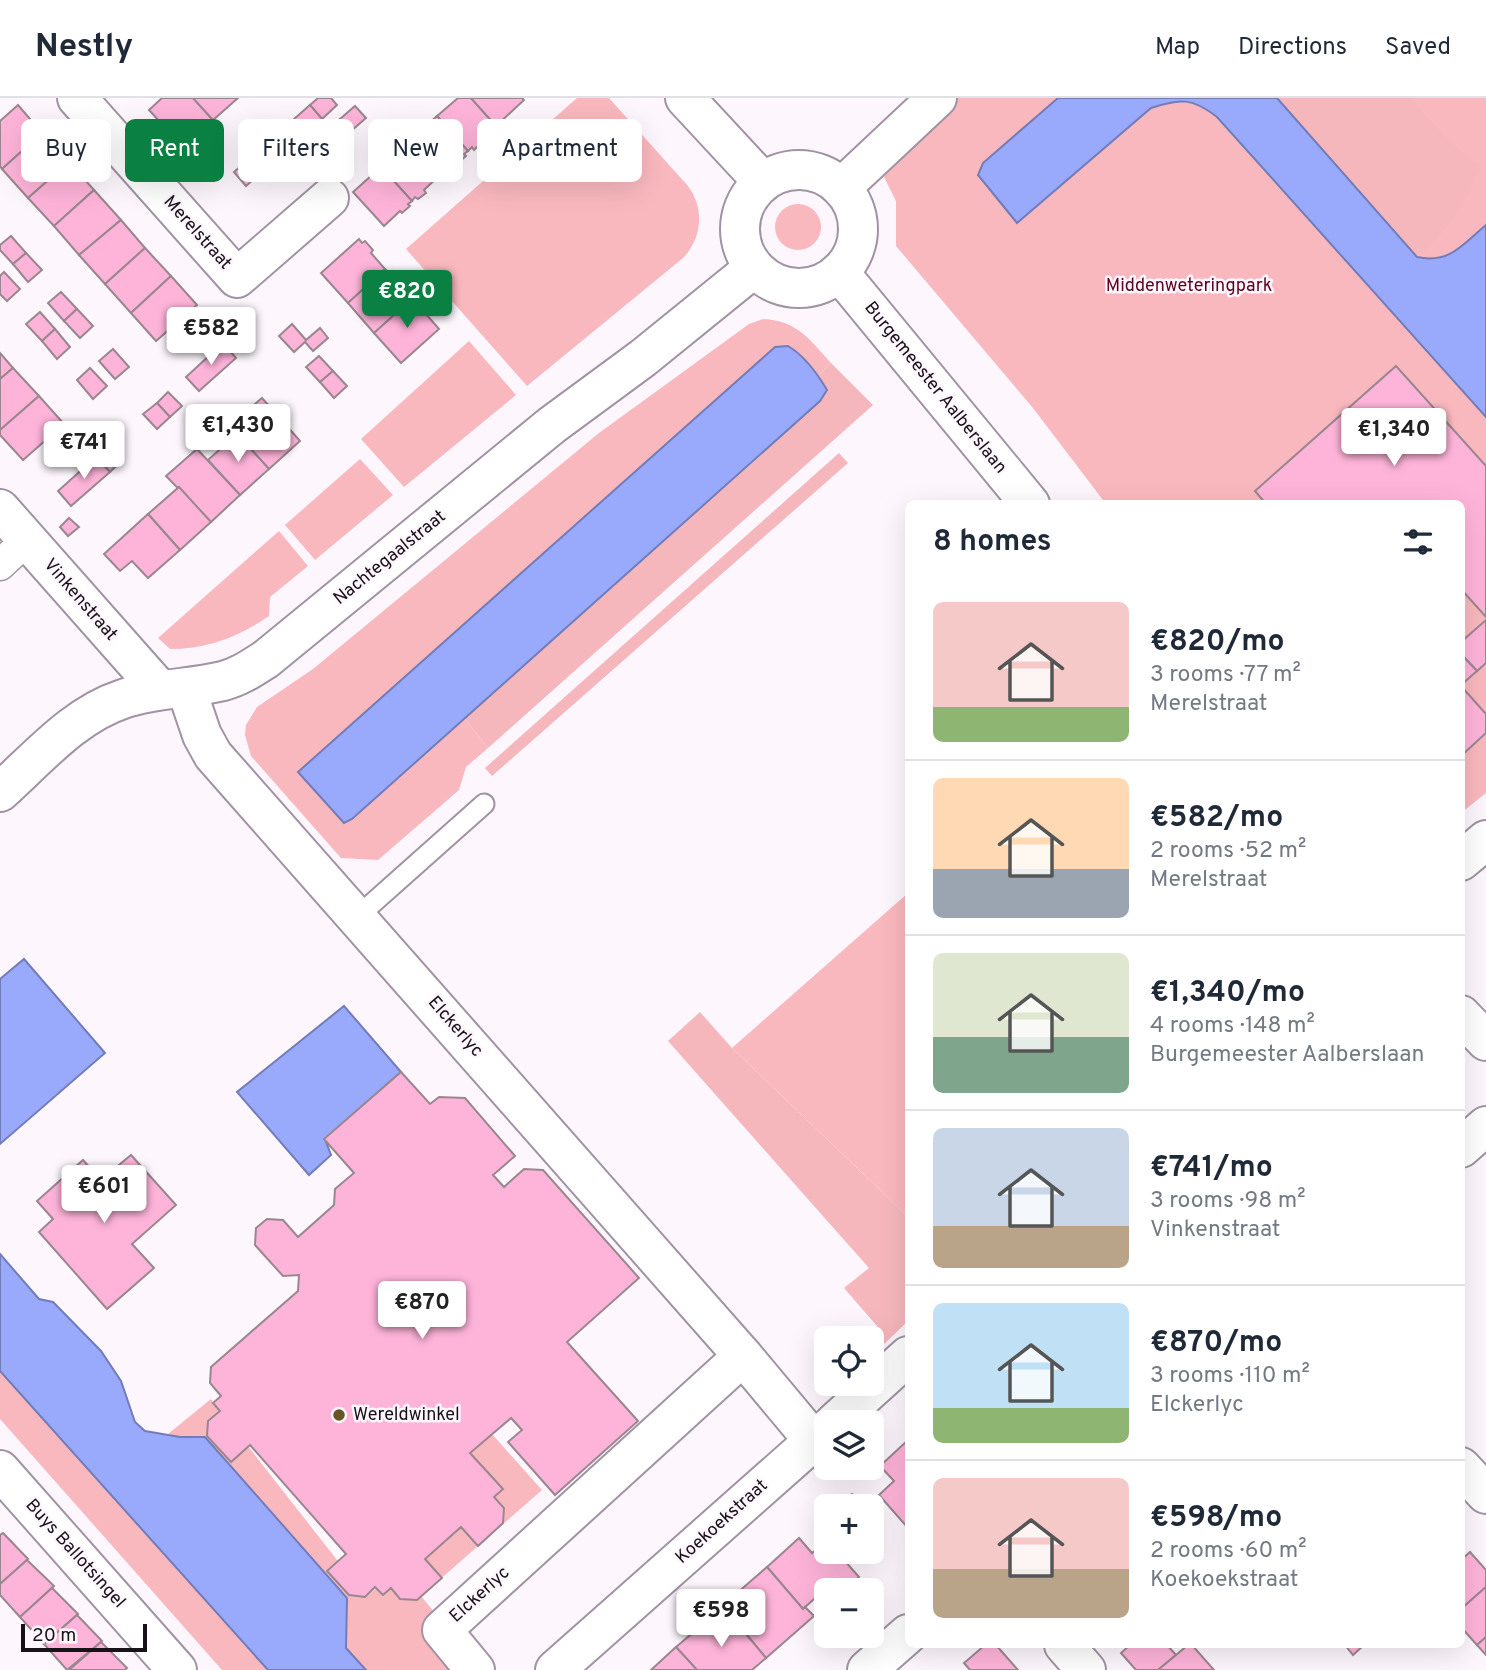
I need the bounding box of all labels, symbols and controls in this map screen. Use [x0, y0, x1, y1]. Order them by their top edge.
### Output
text: Nestly [35, 27, 133, 69]
text: Map [1155, 33, 1200, 63]
text: Directions [1238, 33, 1347, 63]
text: Saved [1385, 33, 1451, 63]
chip: Buy [21, 119, 111, 182]
chip: Rent [125, 119, 224, 182]
chip: Filters [238, 119, 354, 182]
chip: New [368, 119, 463, 182]
chip: Apartment [477, 119, 642, 182]
street label: Merelstraat [158, 191, 236, 275]
pin: €820 [366, 271, 448, 330]
park label: Middenweteringpark [1106, 275, 1272, 298]
text: €820 [378, 278, 436, 307]
street label: Burgemeester Aalberslaan [858, 297, 1012, 479]
pin: €582 [170, 308, 252, 367]
text: €582 [183, 315, 239, 344]
pin: €1,430 [181, 404, 295, 464]
pin: €1,340 [1337, 408, 1451, 468]
text: €1,430 [201, 412, 275, 441]
text: €1,340 [1357, 416, 1431, 445]
pin: €741 [43, 422, 125, 481]
text: €741 [60, 429, 108, 458]
street label: Nachtegaalstraat [329, 506, 451, 610]
icon: filters [1399, 523, 1437, 561]
text: 8 homes [933, 524, 1052, 561]
street label: Vinkenstraat [38, 554, 122, 646]
text: €820/mo [1150, 624, 1285, 661]
icon: home [989, 630, 1073, 714]
text: 3 rooms · 77 m² [1150, 661, 1301, 690]
text: Merelstraat [1150, 690, 1267, 719]
text: €582/mo [1150, 800, 1283, 837]
icon: home [989, 806, 1073, 890]
text: 2 rooms · 52 m² [1150, 837, 1306, 866]
text: Merelstraat [1150, 866, 1267, 895]
text: €1,340/mo [1150, 975, 1305, 1012]
icon: home [989, 981, 1073, 1065]
street label: Elckerlyc [422, 992, 488, 1062]
text: 4 rooms · 148 m² [1150, 1012, 1315, 1041]
text: Burgemeester Aalberslaan [1150, 1041, 1424, 1070]
text: €741/mo [1150, 1150, 1273, 1187]
icon: home [989, 1156, 1073, 1240]
pin: €601 [63, 1166, 145, 1225]
text: €601 [77, 1173, 131, 1202]
text: 3 rooms · 98 m² [1150, 1187, 1306, 1216]
text: Vinkenstraat [1150, 1216, 1280, 1245]
pin: €870 [381, 1282, 463, 1341]
text: €870 [394, 1289, 450, 1318]
text: €870/mo [1150, 1325, 1282, 1362]
map controls [814, 1326, 884, 1648]
button: locate [814, 1326, 884, 1396]
icon: home [989, 1331, 1073, 1415]
text: 3 rooms · 110 m² [1150, 1362, 1310, 1391]
text: Elckerlyc [1150, 1391, 1244, 1420]
place label: Wereldwinkel [353, 1404, 460, 1427]
marker: Wereldwinkel [331, 1407, 347, 1423]
button: layers [814, 1410, 884, 1480]
street label: Koekoekstraat [671, 1475, 773, 1569]
button: + [814, 1494, 884, 1564]
street label: Buys Ballotsingel [20, 1495, 130, 1613]
text: €598/mo [1150, 1500, 1282, 1537]
icon: home [989, 1506, 1073, 1590]
text: 2 rooms · 60 m² [1150, 1537, 1307, 1566]
street label: Elckerlyc [445, 1562, 515, 1628]
text: Koekoekstraat [1150, 1566, 1299, 1595]
button: − [814, 1578, 884, 1648]
pin: €598 [680, 1590, 762, 1649]
text: €598 [692, 1597, 750, 1626]
scale bar [21, 1621, 147, 1653]
text: 20 m [32, 1624, 76, 1648]

